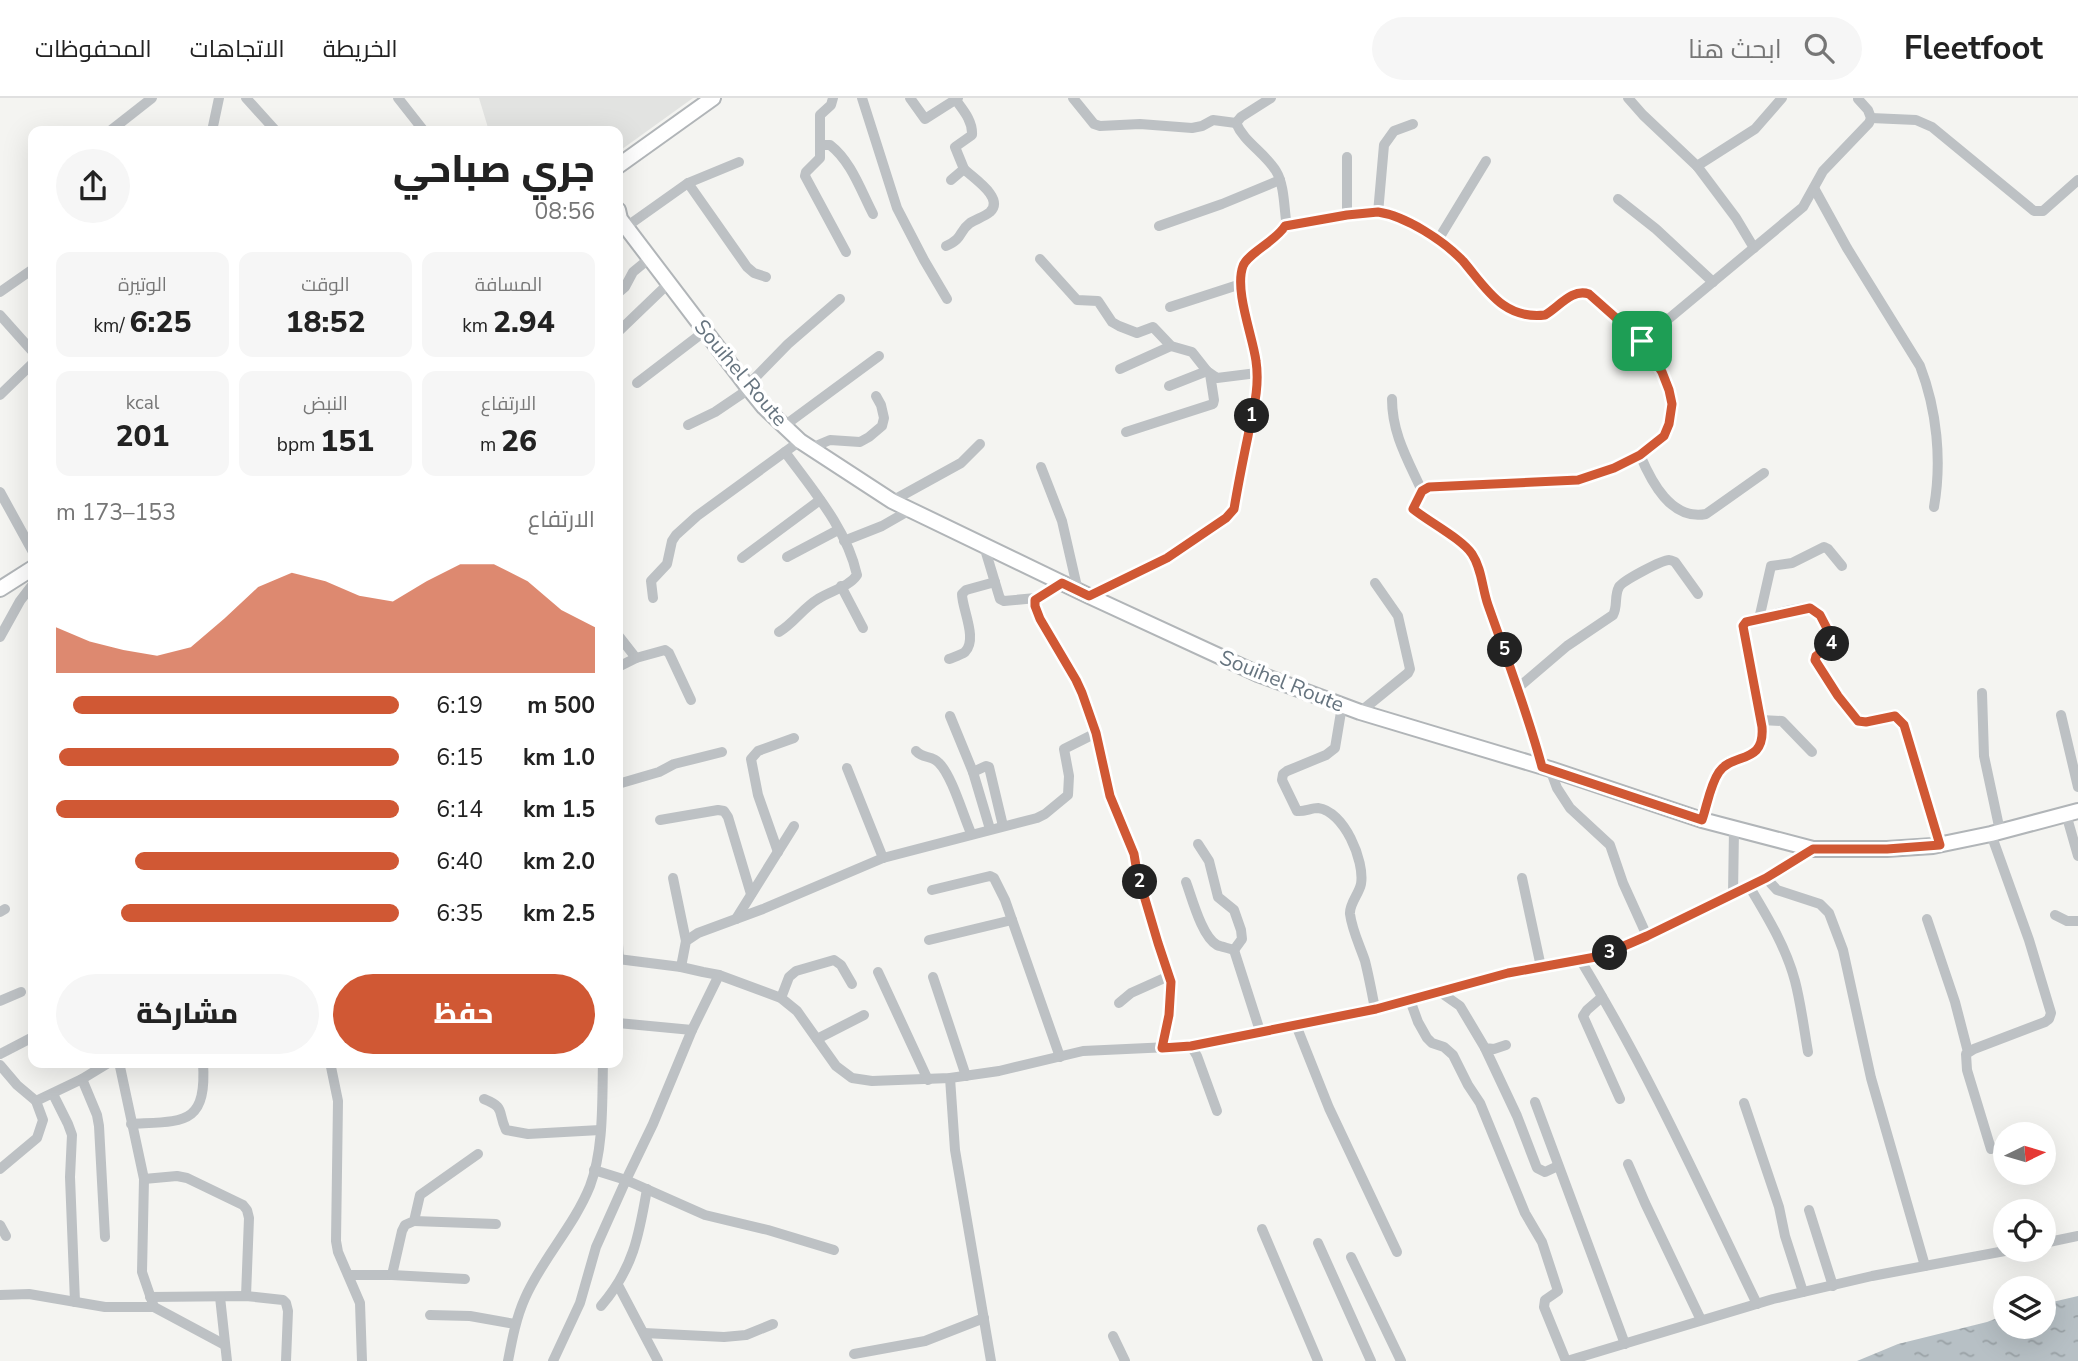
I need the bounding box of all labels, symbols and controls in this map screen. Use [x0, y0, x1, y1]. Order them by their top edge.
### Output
search box [1372, 17, 1862, 80]
text: Fleetfoot [1904, 26, 2043, 71]
icon: search [1800, 29, 1838, 67]
text: ابحث هنا [1688, 32, 1782, 67]
text: المحفوظات [35, 33, 152, 65]
text: الاتجاهات [190, 33, 285, 65]
text: الخريطة [323, 33, 398, 65]
text: جري صباحي [393, 144, 595, 195]
button: share [56, 149, 130, 223]
text: 08:56 [535, 196, 595, 227]
text: الوتيرة [118, 272, 167, 298]
text: الوقت [301, 272, 350, 298]
text: المسافة [475, 272, 542, 298]
text: 6:25 [130, 302, 191, 343]
text: 18:52 [286, 302, 365, 343]
text: 2.94 [493, 302, 555, 343]
pin [1612, 311, 1672, 371]
text: /km [94, 313, 130, 339]
text: km [462, 313, 493, 339]
street label: Souihel Route [688, 314, 794, 432]
icon: arrive [1623, 322, 1661, 360]
text: kcal [126, 390, 159, 416]
text: النبض [303, 391, 348, 417]
text: الارتفاع [481, 391, 536, 417]
pin: 1 [1234, 398, 1270, 434]
text: 1 [1246, 402, 1257, 428]
text: 201 [116, 416, 170, 457]
text: 151 [320, 421, 374, 462]
text: 26 [501, 421, 537, 462]
text: bpm [277, 432, 320, 458]
text: m [480, 432, 501, 458]
text: 153–173 m [56, 497, 176, 528]
text: الارتفاع [528, 504, 595, 535]
pin: 4 [1814, 626, 1850, 662]
text: 4 [1826, 630, 1837, 656]
pin: 5 [1488, 632, 1522, 668]
text: 5 [1499, 636, 1510, 662]
street label: Souihel Route [1216, 643, 1348, 719]
text: 6:19 [436, 690, 483, 721]
text: 500 m [527, 690, 595, 721]
text: 6:15 [436, 742, 483, 773]
text: 1.0 km [523, 742, 595, 773]
text: 6:14 [436, 794, 483, 825]
text: 1.5 km [523, 794, 595, 825]
text: 6:40 [436, 846, 483, 877]
text: 2.0 km [523, 846, 595, 877]
pin: 2 [1122, 864, 1158, 900]
text: 2 [1134, 868, 1145, 894]
text: 6:35 [436, 898, 483, 929]
text: 2.5 km [523, 898, 595, 929]
pin: 3 [1592, 936, 1628, 970]
text: 3 [1604, 939, 1615, 965]
button: مشاركة [56, 974, 319, 1054]
button: حفظ [333, 974, 595, 1054]
north arrow [1993, 1122, 2056, 1185]
map controls [1993, 1122, 2056, 1339]
button: locate [1993, 1199, 2056, 1262]
button: layers [1993, 1276, 2056, 1339]

